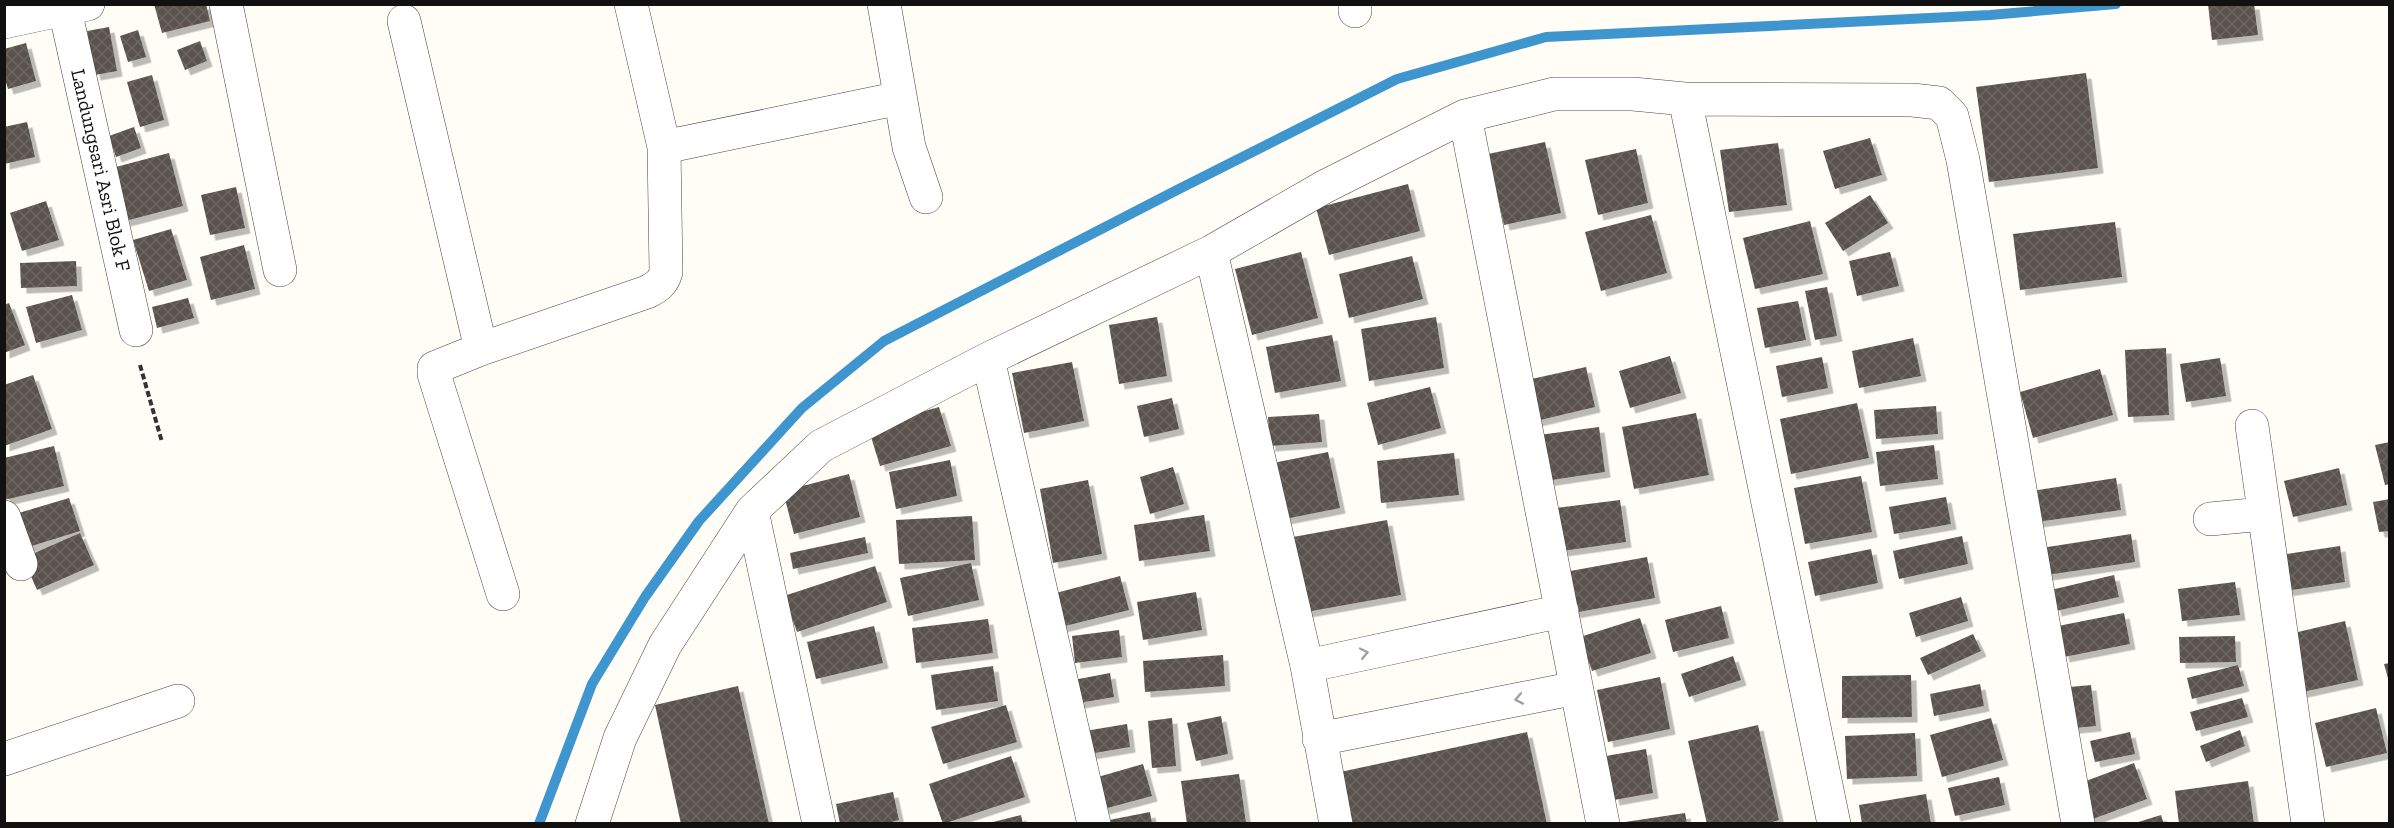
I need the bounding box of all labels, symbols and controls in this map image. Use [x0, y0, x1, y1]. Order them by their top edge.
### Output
street label: Landungsari Asri Blok F [66, 66, 136, 274]
one-way arrow [1359, 648, 1369, 661]
one-way arrow [1514, 692, 1524, 705]

